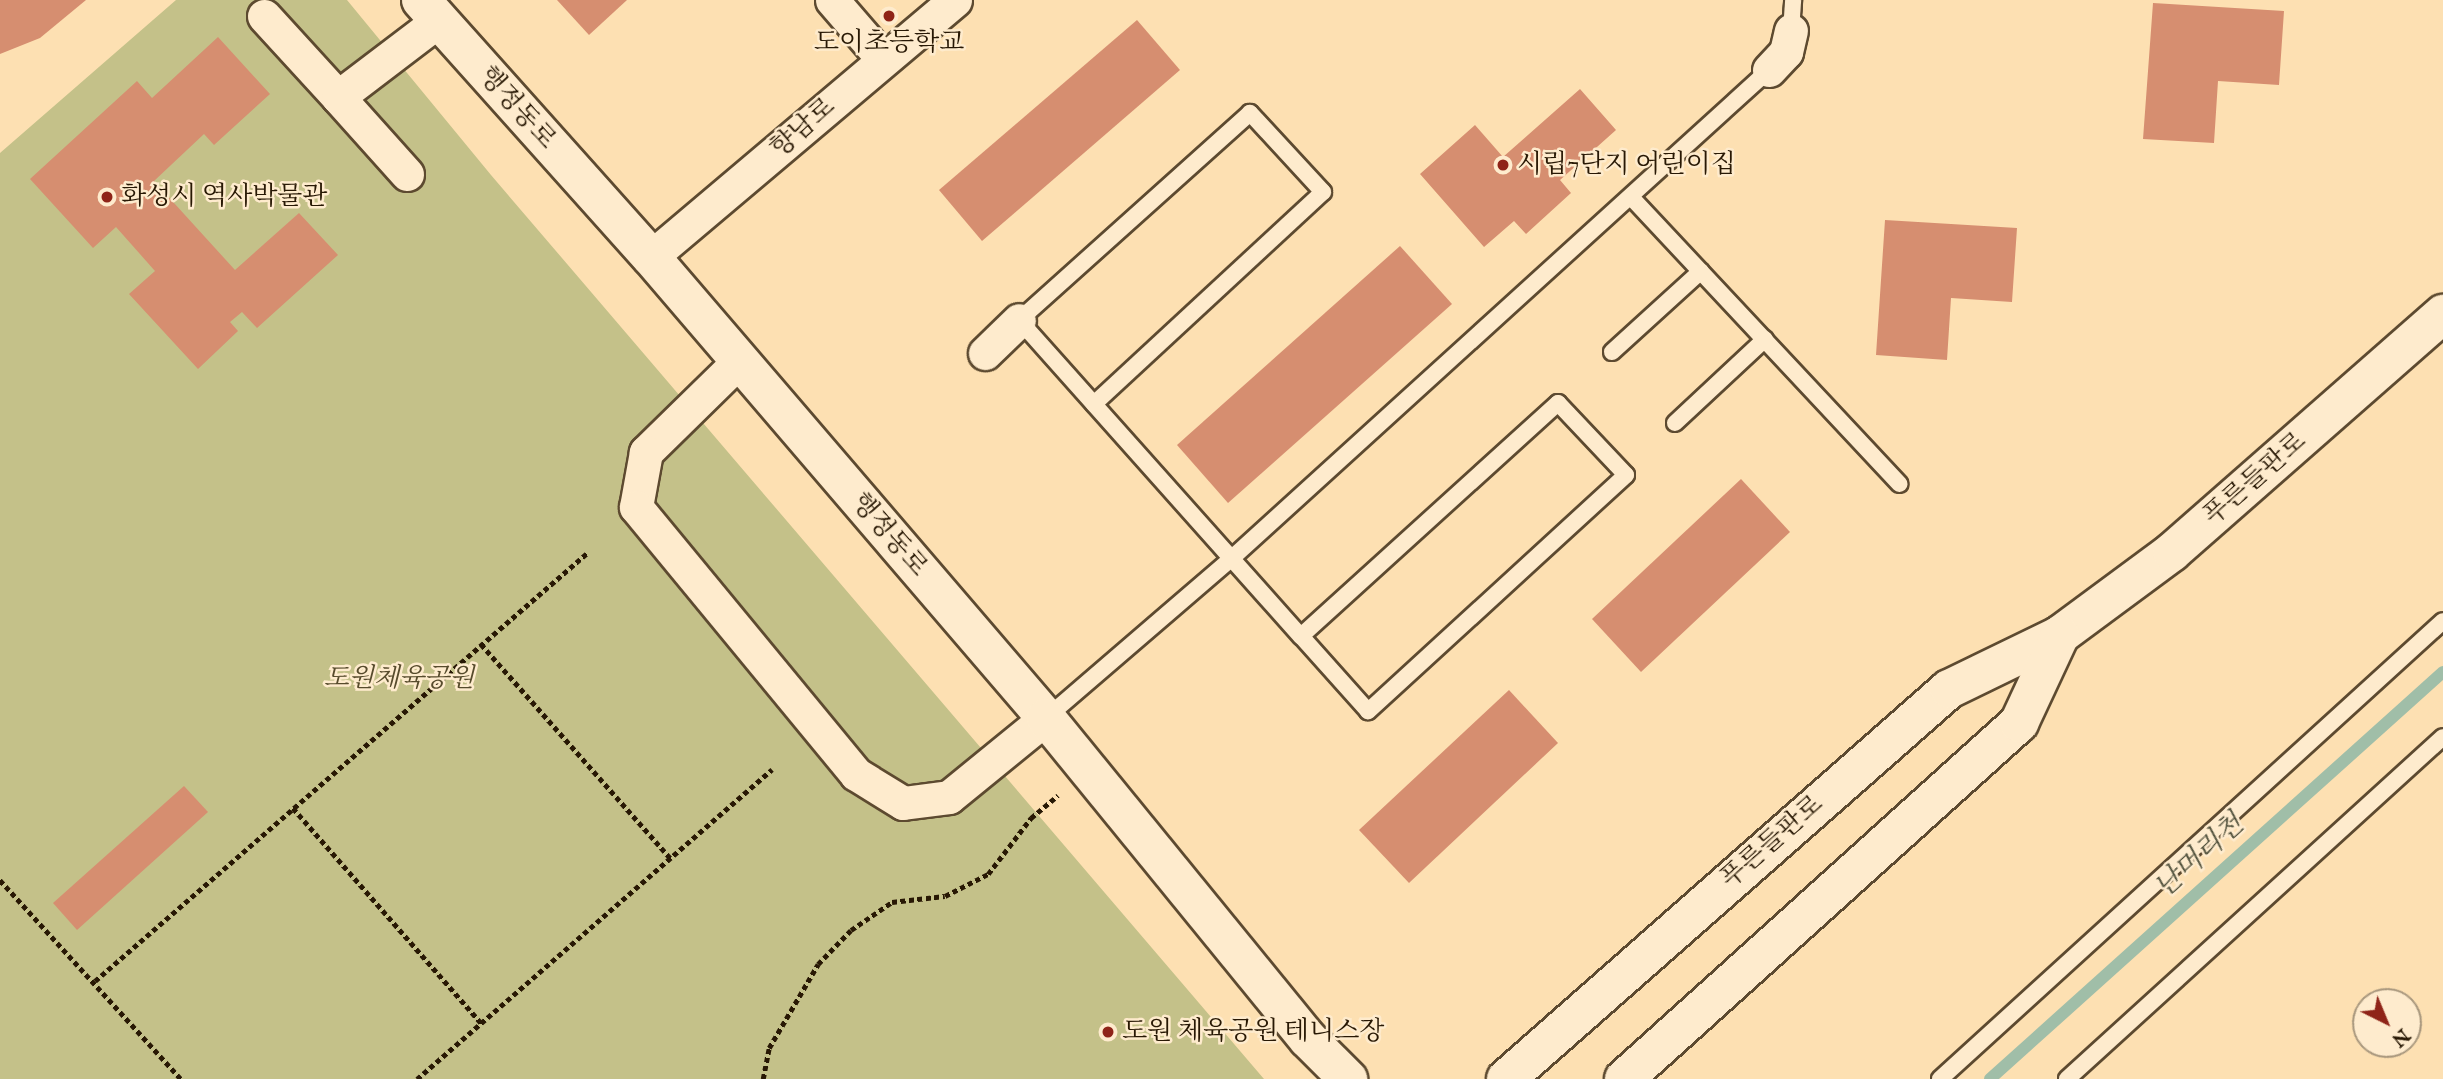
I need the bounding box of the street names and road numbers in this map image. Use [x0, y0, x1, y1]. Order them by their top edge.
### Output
street label: 행정동로 [472, 60, 562, 156]
street label: 향남로 [764, 92, 842, 164]
street label: 푸른들판로 [2197, 426, 2313, 532]
street label: 행정동로 [844, 487, 934, 583]
street label: 푸른들판로 [1714, 789, 1830, 895]

